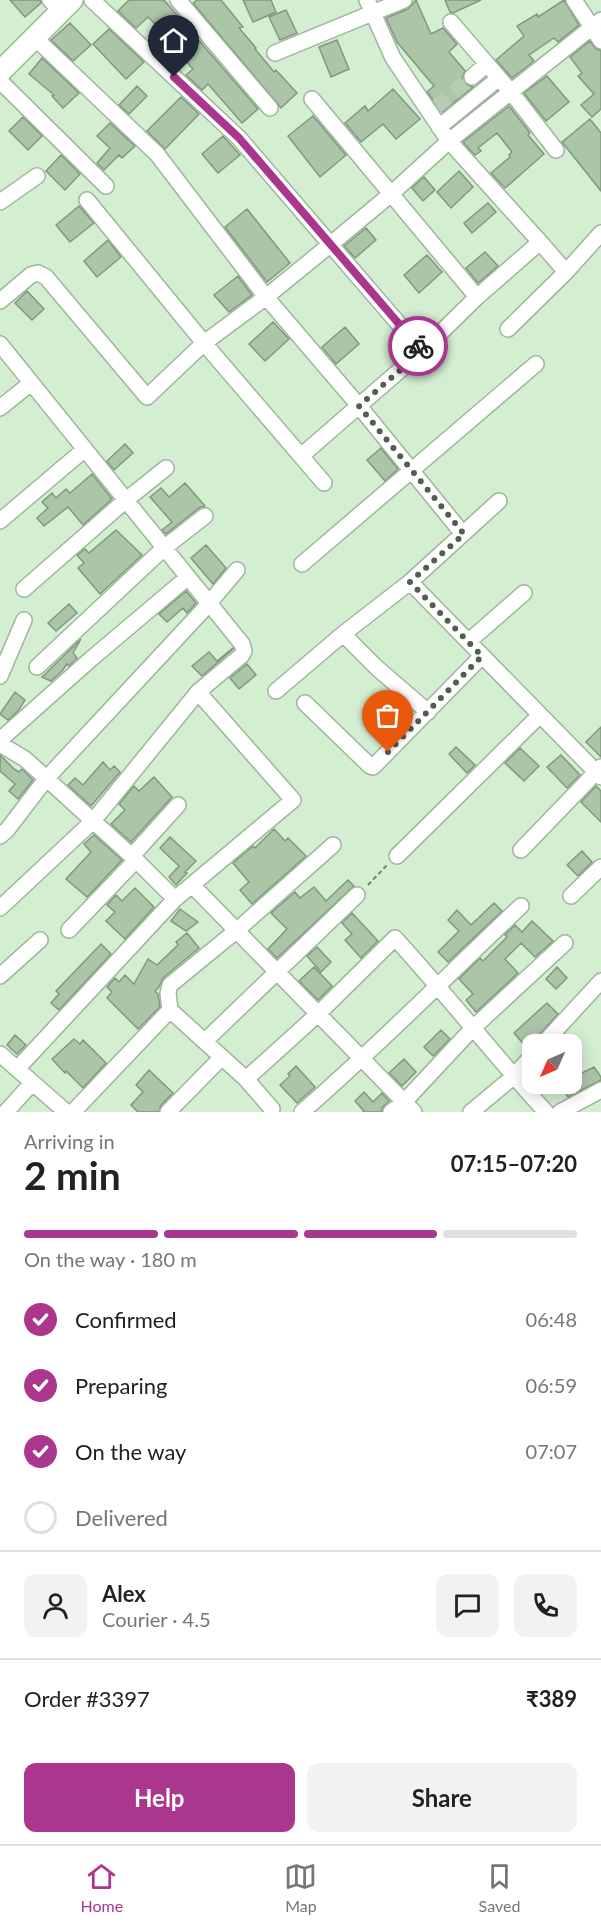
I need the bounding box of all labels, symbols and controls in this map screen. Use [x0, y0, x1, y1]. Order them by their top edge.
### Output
pin [148, 15, 199, 77]
icon: home [157, 24, 190, 57]
courier [388, 316, 448, 376]
icon: bike [402, 330, 435, 363]
pin [362, 690, 413, 752]
icon: bag [371, 699, 404, 732]
north arrow [522, 1034, 582, 1094]
map controls [522, 1034, 582, 1094]
text: Arriving in [24, 1129, 115, 1153]
text: 07:15–07:20 [451, 1150, 577, 1177]
text: 2 min [24, 1152, 121, 1198]
text: On the way · 180 m [24, 1247, 197, 1271]
icon: check [24, 1303, 57, 1336]
text: Confirmed [75, 1306, 177, 1333]
text: 06:48 [526, 1307, 577, 1331]
icon: check [24, 1369, 57, 1402]
text: Preparing [75, 1372, 167, 1399]
text: 06:59 [526, 1373, 577, 1397]
icon: check [24, 1435, 57, 1468]
text: On the way [75, 1438, 186, 1465]
text: 07:07 [526, 1439, 577, 1463]
text: Delivered [75, 1504, 168, 1531]
button: person [24, 1574, 87, 1637]
button: chat [436, 1574, 499, 1637]
button: phone [514, 1574, 577, 1637]
text: Alex [102, 1580, 146, 1607]
text: Courier · 4.5 [102, 1607, 211, 1631]
text: Order #3397 [24, 1685, 150, 1712]
text: ₹389 [526, 1685, 577, 1712]
button: Help [24, 1763, 295, 1832]
button: Share [307, 1763, 577, 1832]
tab: Home [81, 1860, 123, 1915]
tab: Map [284, 1860, 317, 1915]
tab: Saved [479, 1860, 520, 1915]

